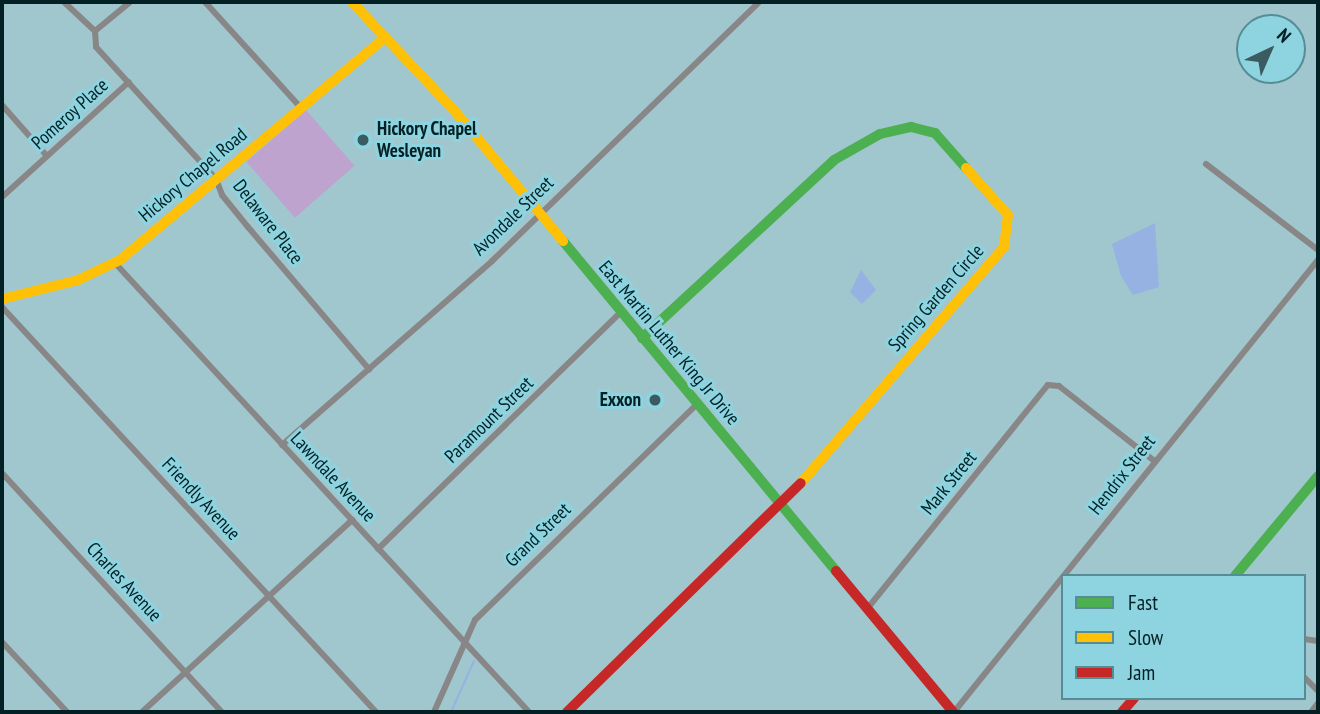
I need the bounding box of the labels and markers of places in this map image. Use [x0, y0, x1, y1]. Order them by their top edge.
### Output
place label: Hickory Chapel Wesleyan [377, 118, 478, 162]
marker: Hickory Chapel Wesleyan [355, 132, 371, 148]
place label: Exxon [600, 389, 641, 411]
marker: Exxon [647, 392, 663, 408]

